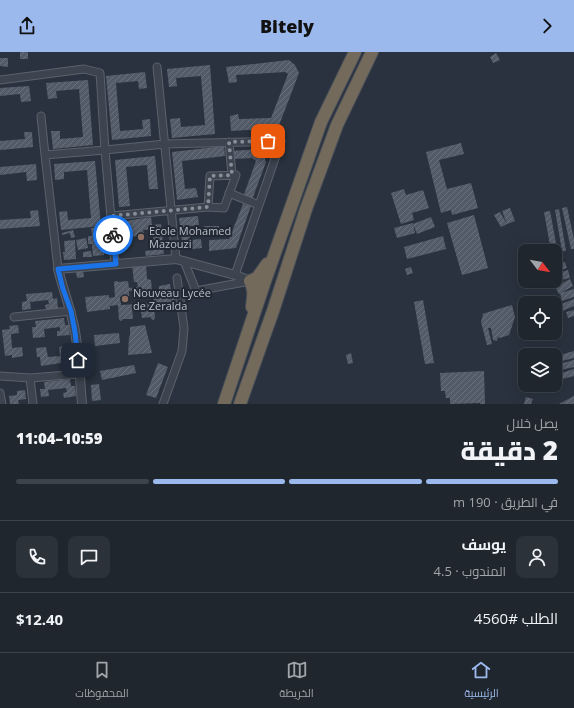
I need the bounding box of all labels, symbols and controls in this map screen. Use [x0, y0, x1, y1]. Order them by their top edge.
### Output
text: Bitely [260, 14, 314, 38]
icon: share [16, 15, 38, 37]
icon: forward [536, 15, 558, 37]
pin [251, 124, 285, 158]
icon: bag [257, 130, 279, 152]
courier [93, 215, 133, 255]
place label: Ecole Mohamed Mazouzi [149, 223, 231, 251]
icon: bike [102, 224, 124, 246]
marker: Ecole Mohamed Mazouzi [136, 232, 146, 242]
north arrow [518, 244, 562, 288]
map controls [518, 244, 562, 392]
place label: Nouveau Lycée de Zeralda [133, 285, 211, 313]
marker: Nouveau Lycée de Zeralda [120, 294, 130, 304]
button: locate [518, 296, 562, 340]
pin [61, 343, 95, 377]
button: layers [518, 348, 562, 392]
icon: home [67, 349, 89, 371]
text: يصل خلال [506, 414, 558, 432]
text: 10:59–11:04 [16, 428, 103, 448]
text: 2 دقيقة [461, 432, 558, 468]
text: في الطريق · 190 m [453, 493, 558, 511]
text: يوسف [461, 534, 506, 554]
button: phone [16, 536, 58, 578]
button: chat [68, 536, 110, 578]
button: person [516, 536, 558, 578]
text: المندوب · 4.5 [434, 562, 506, 580]
text: الطلب #4560 [474, 608, 558, 628]
text: $12.40 [16, 609, 63, 629]
tab: المحفوظات [75, 659, 129, 703]
tab: الخريطة [279, 659, 314, 703]
tab: الرئيسية [464, 659, 499, 703]

